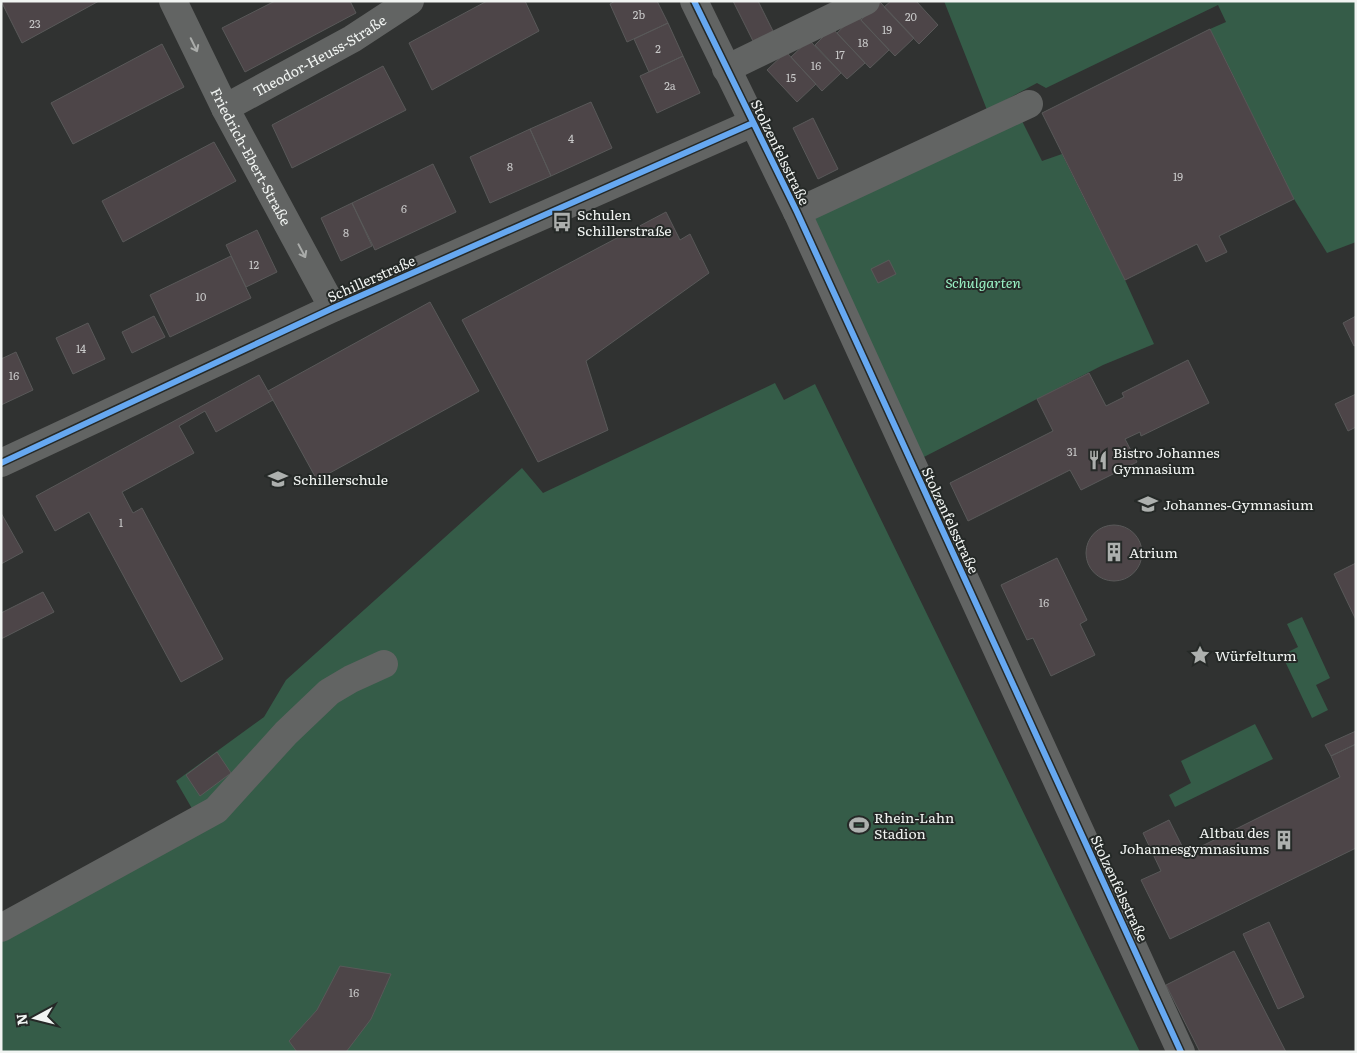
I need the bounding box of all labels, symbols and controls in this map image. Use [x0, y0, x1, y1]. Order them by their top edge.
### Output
house number: 2b [633, 6, 645, 22]
house number: 20 [905, 8, 917, 24]
street label: Theodor-Heuss-Straße [249, 9, 390, 101]
house number: 23 [29, 15, 41, 31]
house number: 19 [882, 21, 892, 37]
house number: 18 [858, 34, 868, 50]
one-way arrow [190, 37, 199, 52]
house number: 2 [655, 40, 661, 56]
house number: 17 [835, 46, 845, 62]
house number: 16 [811, 57, 821, 73]
house number: 15 [786, 69, 796, 85]
house number: 2a [664, 77, 676, 93]
street label: Friedrich-Ebert-Straße [206, 84, 296, 229]
street label: Stolzenfelsstraße [747, 96, 815, 208]
house number: 4 [568, 130, 574, 146]
house number: 8 [507, 158, 513, 174]
house number: 19 [1173, 168, 1183, 184]
house number: 6 [401, 200, 407, 216]
place label: Schulen Schillerstraße [577, 204, 672, 240]
bus stop icon: Schulen Schillerstraße [551, 211, 573, 233]
house number: 8 [343, 224, 349, 240]
one-way arrow [298, 243, 307, 258]
street label: Schillerstraße [324, 250, 418, 306]
house number: 12 [249, 256, 259, 272]
park label: Schulgarten [945, 272, 1022, 292]
house number: 10 [196, 288, 206, 304]
house number: 14 [76, 340, 86, 356]
house number: 16 [9, 367, 19, 383]
place label: Bistro Johannes Gymnasium [1113, 442, 1220, 478]
house number: 31 [1067, 443, 1078, 459]
restaurant icon: Bistro Johannes Gymnasium [1087, 449, 1109, 471]
street label: Stolzenfelsstraße [918, 463, 984, 577]
school or university icon: Schillerschule [267, 468, 289, 490]
place label: Schillerschule [293, 469, 388, 489]
school or university icon: Johannes-Gymnasium [1137, 493, 1159, 515]
place label: Johannes-Gymnasium [1163, 494, 1314, 514]
house number: 1 [119, 514, 124, 530]
building icon: Atrium [1103, 541, 1125, 563]
place label: Atrium [1129, 542, 1178, 562]
house number: 16 [1039, 594, 1049, 610]
place icon: Würfelturm [1189, 644, 1211, 666]
place label: Würfelturm [1215, 645, 1297, 665]
place label: Rhein-Lahn Stadion [874, 807, 954, 843]
sports icon: Rhein-Lahn Stadion [848, 814, 870, 836]
place label: Altbau des Johannesgymnasiums [1120, 822, 1269, 858]
building icon: Altbau des Johannesgymnasiums [1273, 829, 1295, 851]
street label: Stolzenfelsstraße [1087, 831, 1153, 945]
house number: 16 [349, 984, 359, 1000]
north arrow [10, 993, 60, 1043]
text: N [10, 1012, 32, 1027]

